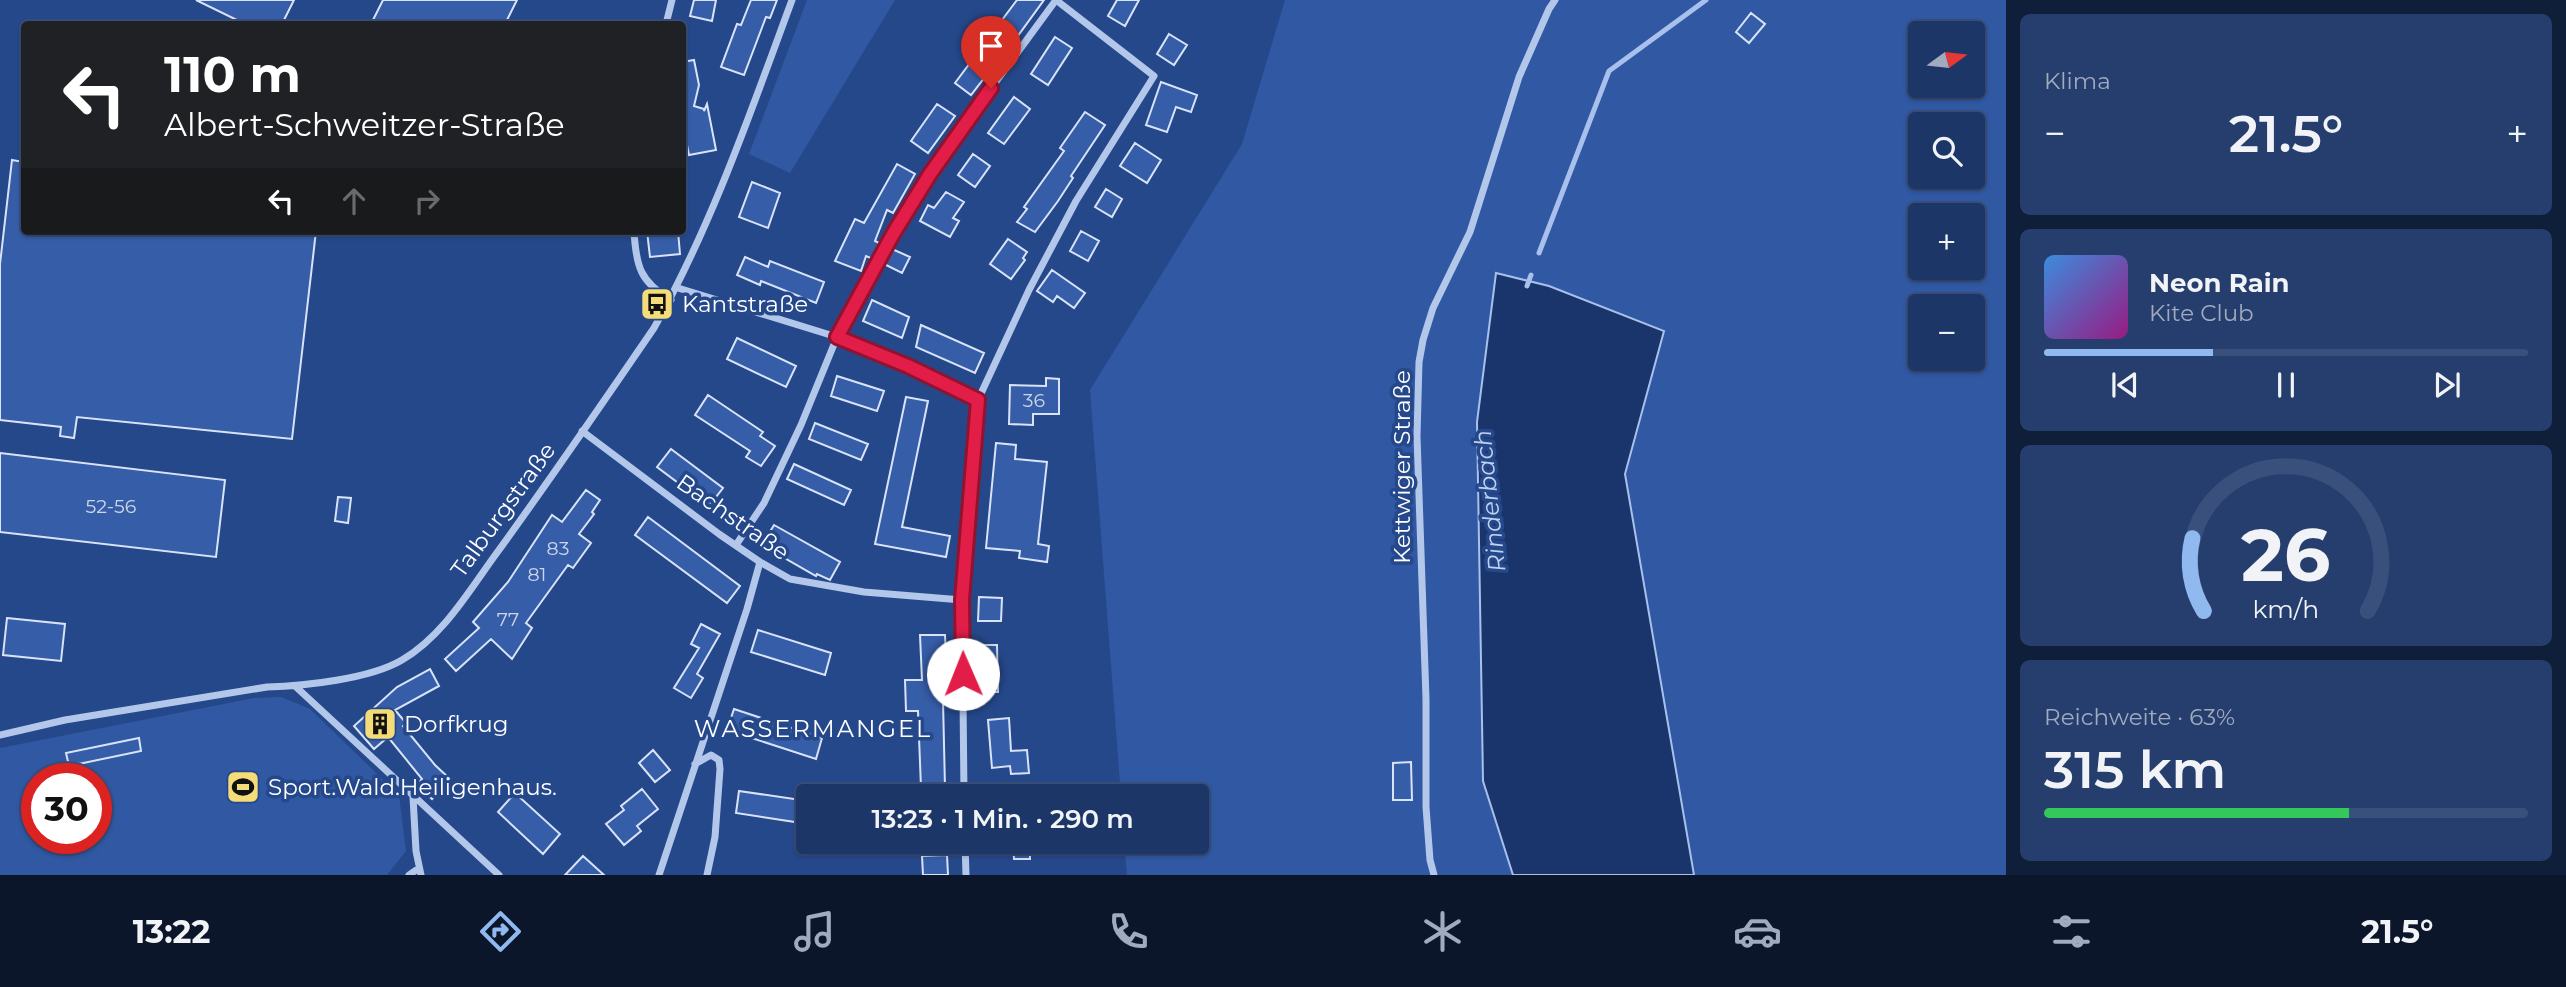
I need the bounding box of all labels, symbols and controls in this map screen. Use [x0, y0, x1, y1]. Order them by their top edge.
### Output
pin [961, 16, 1021, 88]
north arrow [1908, 21, 1984, 98]
map controls [1908, 21, 1985, 371]
icon: arrive [972, 27, 1010, 65]
text: 110 m [164, 45, 301, 104]
icon: left [49, 49, 140, 140]
text: Klima [2044, 67, 2111, 95]
text: 21.5° [2229, 102, 2343, 165]
text: Albert-Schweitzer-Straße [164, 105, 565, 144]
text: − [2044, 110, 2066, 157]
text: + [2506, 110, 2528, 157]
button: search [1908, 112, 1985, 189]
icon: left [262, 182, 300, 220]
icon: ahead [335, 182, 373, 220]
icon: right [408, 182, 446, 220]
button: + [1908, 203, 1985, 280]
text: Neon Rain [2149, 267, 2290, 299]
bus stop icon: Kantstraße [638, 285, 676, 323]
place label: Kantstraße [682, 290, 808, 318]
button: − [1908, 294, 1985, 371]
text: Kite Club [2149, 299, 2254, 327]
icon: previous [2106, 366, 2144, 404]
icon: pause [2267, 366, 2305, 404]
icon: next [2428, 366, 2466, 404]
street label: Kettwiger Straße [1388, 370, 1416, 564]
house number: 36 [1023, 389, 1045, 412]
water label: Rinderbach [1468, 429, 1511, 573]
street label: Talburgstraße [445, 437, 561, 583]
street label: Bachstraße [671, 468, 795, 566]
house number: 52-56 [86, 495, 136, 518]
text: 26 [2241, 512, 2331, 600]
house number: 83 [547, 537, 569, 560]
house number: 81 [528, 563, 546, 586]
text: km/h [2253, 594, 2319, 624]
house number: 77 [497, 608, 519, 631]
position arrow [926, 637, 1000, 711]
text: Reichweite · 63% [2044, 703, 2235, 731]
building icon: Dorfkrug [361, 705, 399, 743]
place label: Dorfkrug [404, 710, 508, 738]
district label: WASSERMANGEL [694, 714, 932, 743]
text: 315 km [2044, 738, 2226, 801]
speed limit sign: 30 [21, 763, 112, 854]
sports icon: Sport.Wald.Heiligenhaus. [224, 768, 262, 806]
place label: Sport.Wald.Heiligenhaus. [268, 773, 557, 801]
text: 13:23 · 1 Min. · 290 m [871, 803, 1134, 835]
icon: directions [476, 907, 525, 956]
icon: music [790, 907, 839, 956]
icon: phone [1104, 907, 1153, 956]
icon: climate [1418, 907, 1467, 956]
icon: car [1733, 907, 1782, 956]
icon: filters [2047, 907, 2096, 956]
text: 13:22 [133, 912, 210, 951]
text: 21.5° [2361, 912, 2433, 951]

